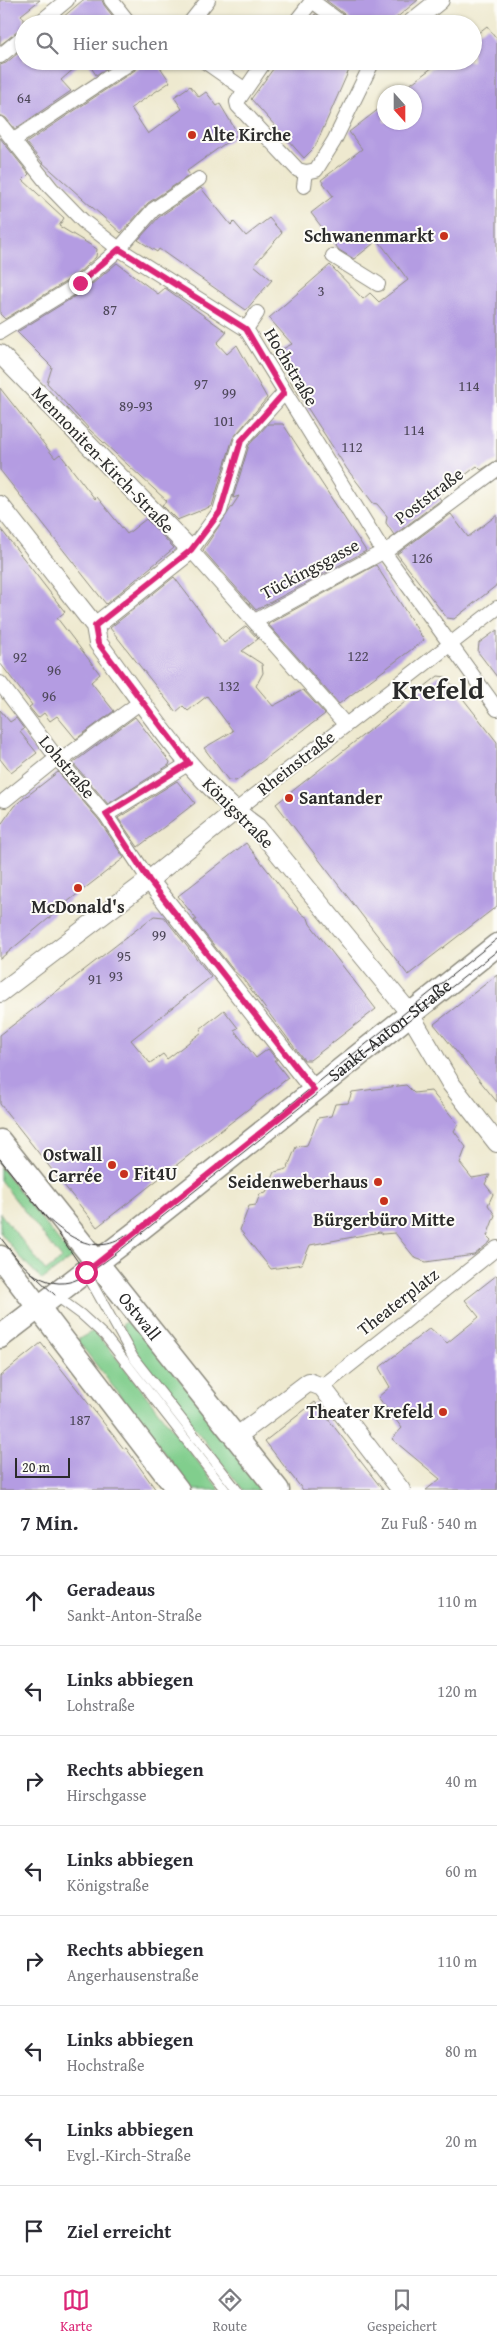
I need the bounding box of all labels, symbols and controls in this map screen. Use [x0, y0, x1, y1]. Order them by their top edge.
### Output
search box [15, 15, 482, 70]
icon: search [33, 29, 61, 57]
text: Hier suchen [73, 29, 168, 57]
north arrow [377, 85, 422, 130]
house number: 64 [17, 87, 31, 108]
place label: Alte Kirche [202, 121, 291, 148]
marker: Alte Kirche [186, 129, 198, 141]
place label: Schwanenmarkt [304, 222, 434, 249]
marker: Schwanenmarkt [438, 230, 450, 242]
route end [69, 272, 92, 295]
house number: 3 [317, 280, 325, 301]
house number: 87 [103, 299, 117, 320]
street label: Hochstraße [257, 322, 325, 411]
house number: 97 [194, 373, 208, 394]
house number: 114 [458, 375, 480, 396]
street label: Mennoniten-Kirch-Straße [26, 380, 181, 539]
house number: 99 [222, 382, 236, 403]
house number: 89-93 [119, 395, 153, 416]
house number: 101 [213, 410, 235, 431]
house number: 114 [403, 419, 425, 440]
house number: 112 [341, 436, 363, 457]
street label: Poststraße [388, 461, 469, 531]
street label: Tückingsgasse [256, 531, 364, 606]
house number: 126 [411, 547, 433, 568]
house number: 122 [347, 645, 369, 666]
house number: 92 [13, 646, 27, 667]
house number: 96 [47, 659, 61, 680]
district label: Krefeld [392, 668, 485, 709]
house number: 132 [218, 675, 240, 696]
house number: 96 [42, 685, 56, 706]
street label: Rheinstraße [251, 724, 340, 802]
street label: Lohstraße [33, 729, 102, 805]
street label: Königstraße [196, 770, 281, 855]
place label: Santander [299, 784, 383, 811]
marker: Santander [283, 792, 295, 804]
marker: McDonald's [72, 882, 84, 894]
place label: McDonald's [31, 893, 125, 920]
house number: 99 [152, 924, 166, 945]
house number: 95 [117, 945, 131, 966]
house number: 93 [109, 965, 123, 986]
house number: 91 [88, 968, 102, 989]
street label: Sankt-Anton-Straße [322, 972, 457, 1088]
place label: Ostwall Carrée [43, 1141, 102, 1189]
marker: Ostwall Carrée [106, 1159, 118, 1171]
place label: Fit4U [134, 1160, 177, 1187]
marker: Fit4U [118, 1168, 130, 1180]
place label: Seidenweberhaus [228, 1168, 368, 1195]
marker: Seidenweberhaus [372, 1176, 384, 1188]
marker: Bürgerbüro Mitte [378, 1195, 390, 1207]
place label: Bürgerbüro Mitte [313, 1206, 455, 1233]
route start [75, 1261, 98, 1284]
street label: Theaterplatz [351, 1261, 444, 1342]
street label: Ostwall [112, 1286, 168, 1346]
place label: Theater Krefeld [307, 1398, 434, 1425]
marker: Theater Krefeld [437, 1406, 449, 1418]
house number: 187 [69, 1409, 91, 1430]
scale bar [15, 1455, 70, 1478]
text: 20 m [22, 1457, 50, 1477]
text: 7 Min. [20, 1507, 78, 1538]
text: Zu Fuß · 540 m [381, 1511, 477, 1535]
text: Geradeaus [67, 1575, 155, 1603]
icon: ahead [20, 1587, 48, 1615]
text: 110 m [437, 1589, 477, 1613]
text: Sankt-Anton-Straße [67, 1603, 202, 1627]
text: Links abbiegen [67, 1665, 193, 1693]
icon: left [20, 1677, 48, 1705]
text: 120 m [437, 1679, 477, 1703]
text: Lohstraße [67, 1693, 135, 1717]
text: Rechts abbiegen [67, 1755, 204, 1783]
icon: right [20, 1767, 48, 1795]
text: 40 m [445, 1769, 477, 1793]
text: Hirschgasse [67, 1783, 147, 1807]
text: Links abbiegen [67, 1845, 193, 1873]
icon: left [20, 1857, 48, 1885]
text: 60 m [445, 1859, 477, 1883]
text: Königstraße [67, 1873, 149, 1897]
text: Rechts abbiegen [67, 1935, 204, 1963]
icon: right [20, 1947, 48, 1975]
text: 110 m [437, 1949, 477, 1973]
text: Angerhausenstraße [67, 1963, 199, 1987]
text: Links abbiegen [67, 2025, 193, 2053]
icon: left [20, 2037, 48, 2065]
text: 80 m [445, 2039, 477, 2063]
text: Hochstraße [67, 2053, 145, 2077]
text: Links abbiegen [67, 2115, 193, 2143]
icon: left [20, 2127, 48, 2155]
text: 20 m [445, 2129, 477, 2153]
text: Evgl.-Kirch-Straße [67, 2143, 191, 2167]
icon: arrive [20, 2217, 48, 2245]
text: Ziel erreicht [67, 2217, 171, 2245]
tab: Karte [60, 2286, 92, 2336]
tab: Route [213, 2286, 247, 2336]
tab: Gespeichert [367, 2286, 437, 2336]

